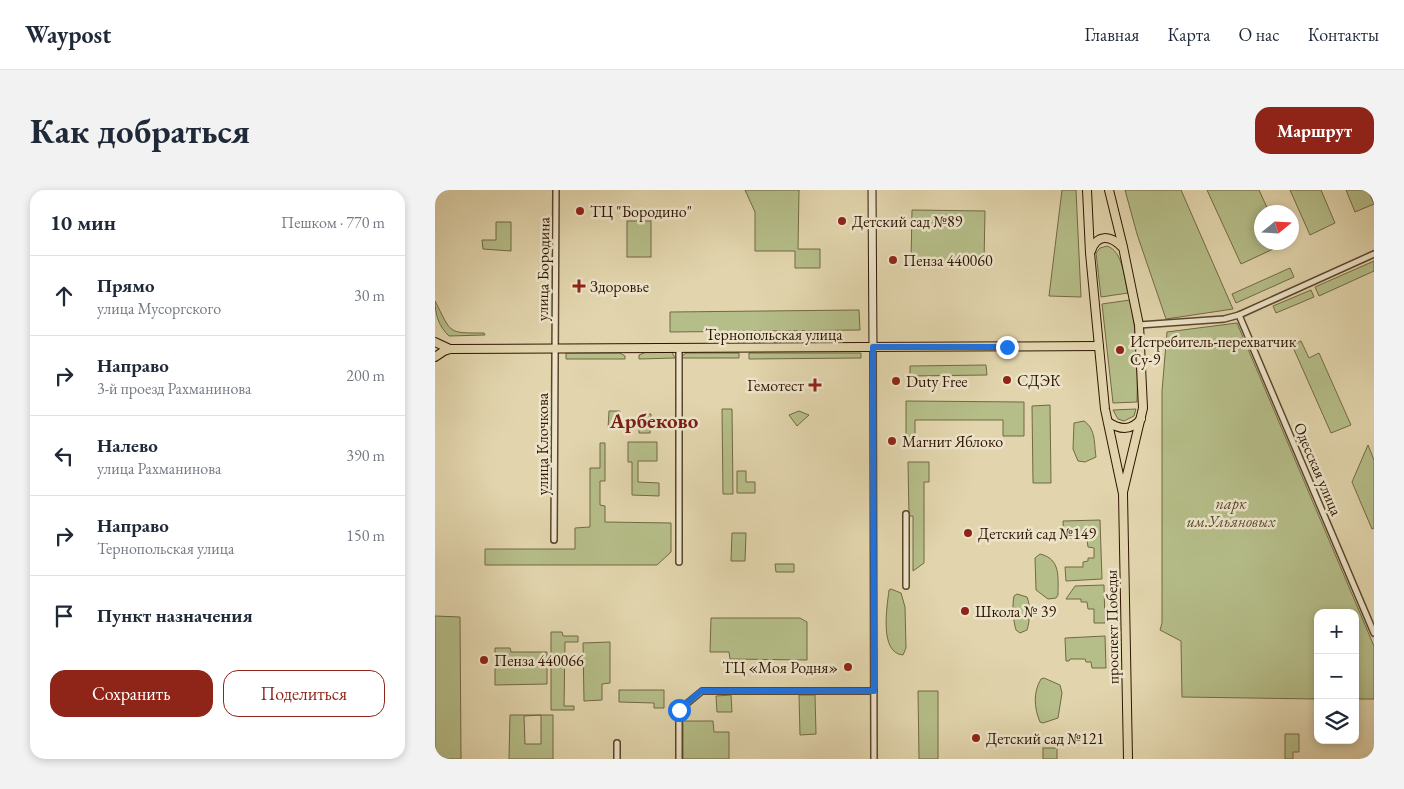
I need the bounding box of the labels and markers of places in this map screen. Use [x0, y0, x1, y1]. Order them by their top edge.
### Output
place label: ТЦ "Бородино" [590, 201, 692, 222]
marker: ТЦ "Бородино" [574, 205, 586, 217]
place label: Детский сад №89 [852, 211, 963, 232]
marker: Детский сад №89 [836, 215, 848, 227]
place label: Пенза 440060 [903, 250, 993, 271]
marker: Пенза 440060 [887, 254, 899, 266]
place label: Здоровье [590, 276, 649, 297]
marker: Здоровье [572, 279, 586, 293]
place label: Истребитель-перехватчик Су-9 [1130, 331, 1297, 370]
marker: Истребитель-перехватчик Су-9 [1114, 344, 1126, 356]
place label: СДЭК [1017, 370, 1061, 391]
place label: Duty Free [906, 371, 968, 392]
marker: СДЭК [1001, 374, 1013, 386]
place label: Гемотест [747, 375, 804, 396]
marker: Duty Free [890, 375, 902, 387]
marker: Гемотест [808, 378, 822, 392]
place label: Магнит Яблоко [902, 431, 1003, 452]
marker: Магнит Яблоко [886, 435, 898, 447]
place label: Детский сад №149 [978, 523, 1096, 544]
marker: Детский сад №149 [962, 527, 974, 539]
place label: Школа № 39 [975, 601, 1056, 622]
marker: Школа № 39 [959, 605, 971, 617]
place label: Пенза 440066 [494, 650, 584, 671]
marker: Пенза 440066 [478, 654, 490, 666]
place label: ТЦ «Моя Родня» [722, 657, 838, 678]
marker: ТЦ «Моя Родня» [842, 661, 854, 673]
place label: Детский сад №121 [986, 728, 1104, 749]
marker: Детский сад №121 [970, 732, 982, 744]

